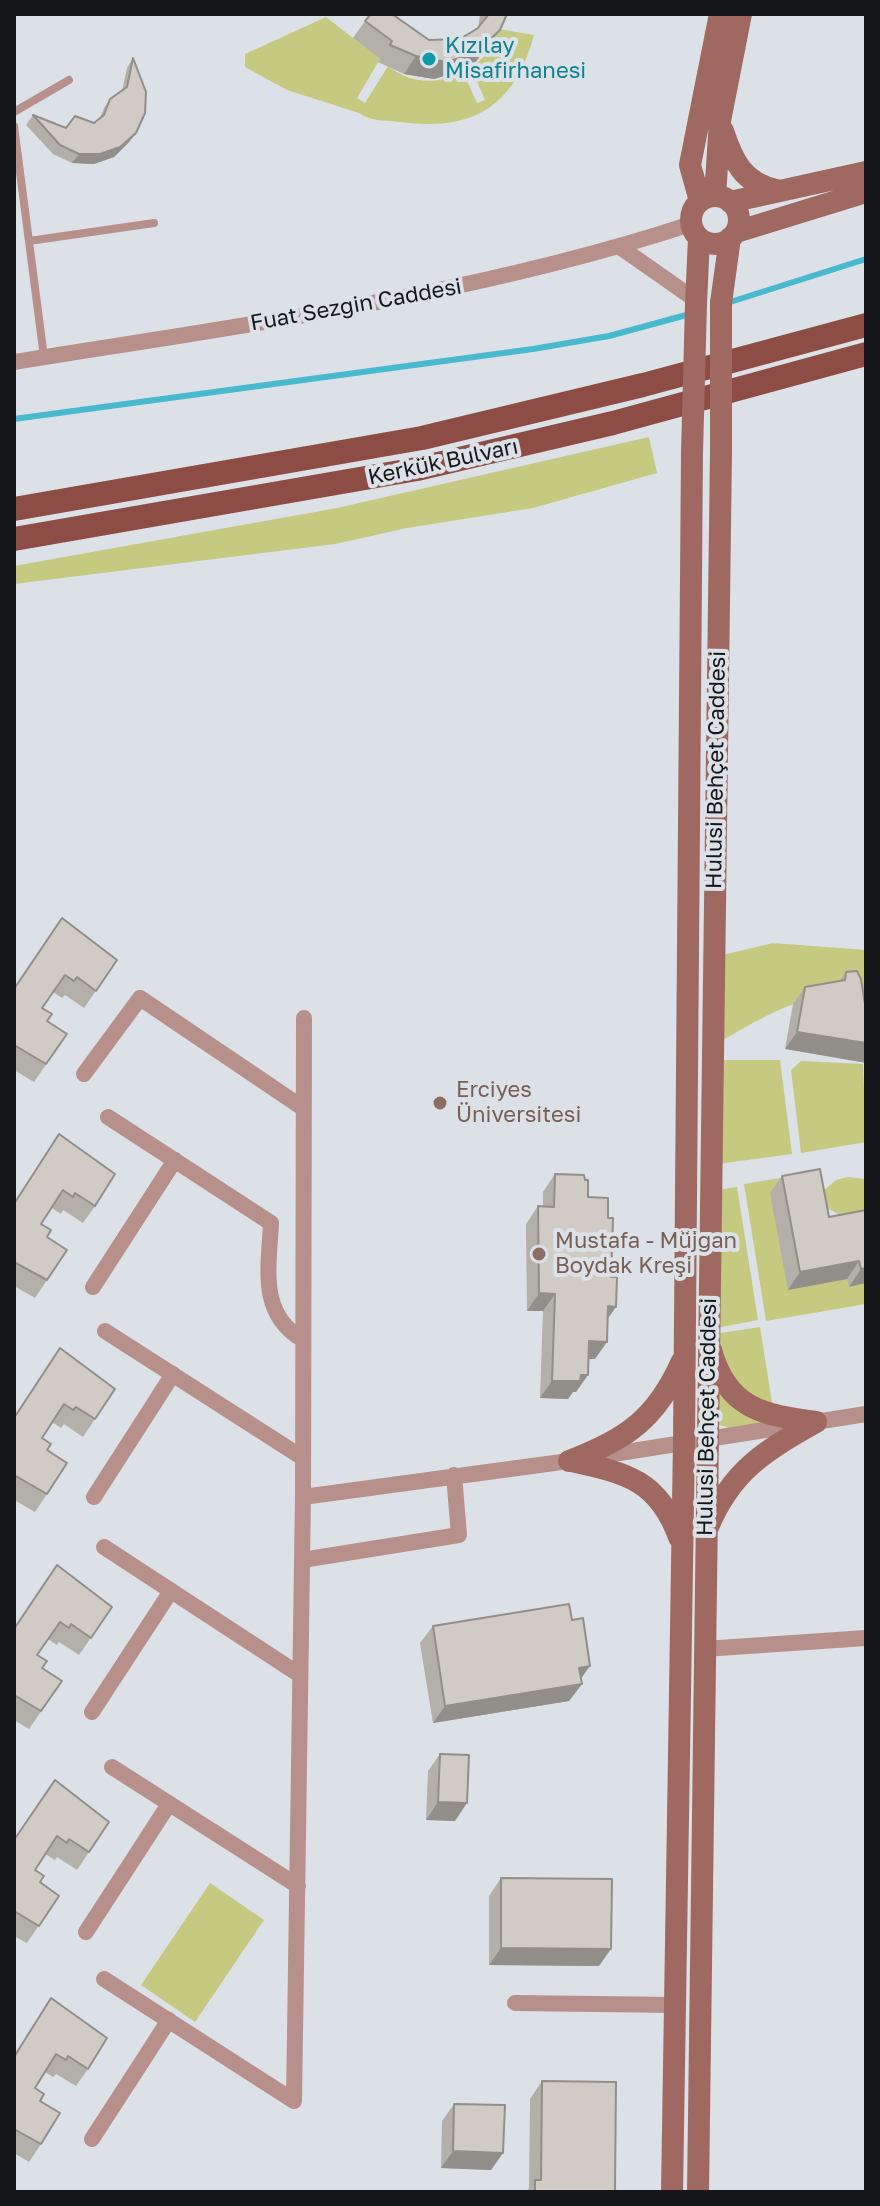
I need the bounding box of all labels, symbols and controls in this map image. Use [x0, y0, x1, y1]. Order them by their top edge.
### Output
place label: Kızılay Misafirhanesi [445, 33, 586, 84]
marker: Kızılay Misafirhanesi [420, 50, 438, 68]
street label: Fuat Sezgin Caddesi [248, 273, 464, 337]
street label: Kerkük Bulvarı [365, 433, 521, 491]
street label: Hulusi Behçet Caddesi [701, 651, 731, 889]
place label: Erciyes Üniversitesi [456, 1077, 581, 1128]
marker: Erciyes Üniversitesi [431, 1094, 449, 1112]
place label: Mustafa - Müjgan Boydak Kreşi [555, 1228, 737, 1280]
marker: Mustafa - Müjgan Boydak Kreşi [530, 1245, 548, 1263]
street label: Hulusi Behçet Caddesi [692, 1298, 722, 1536]

